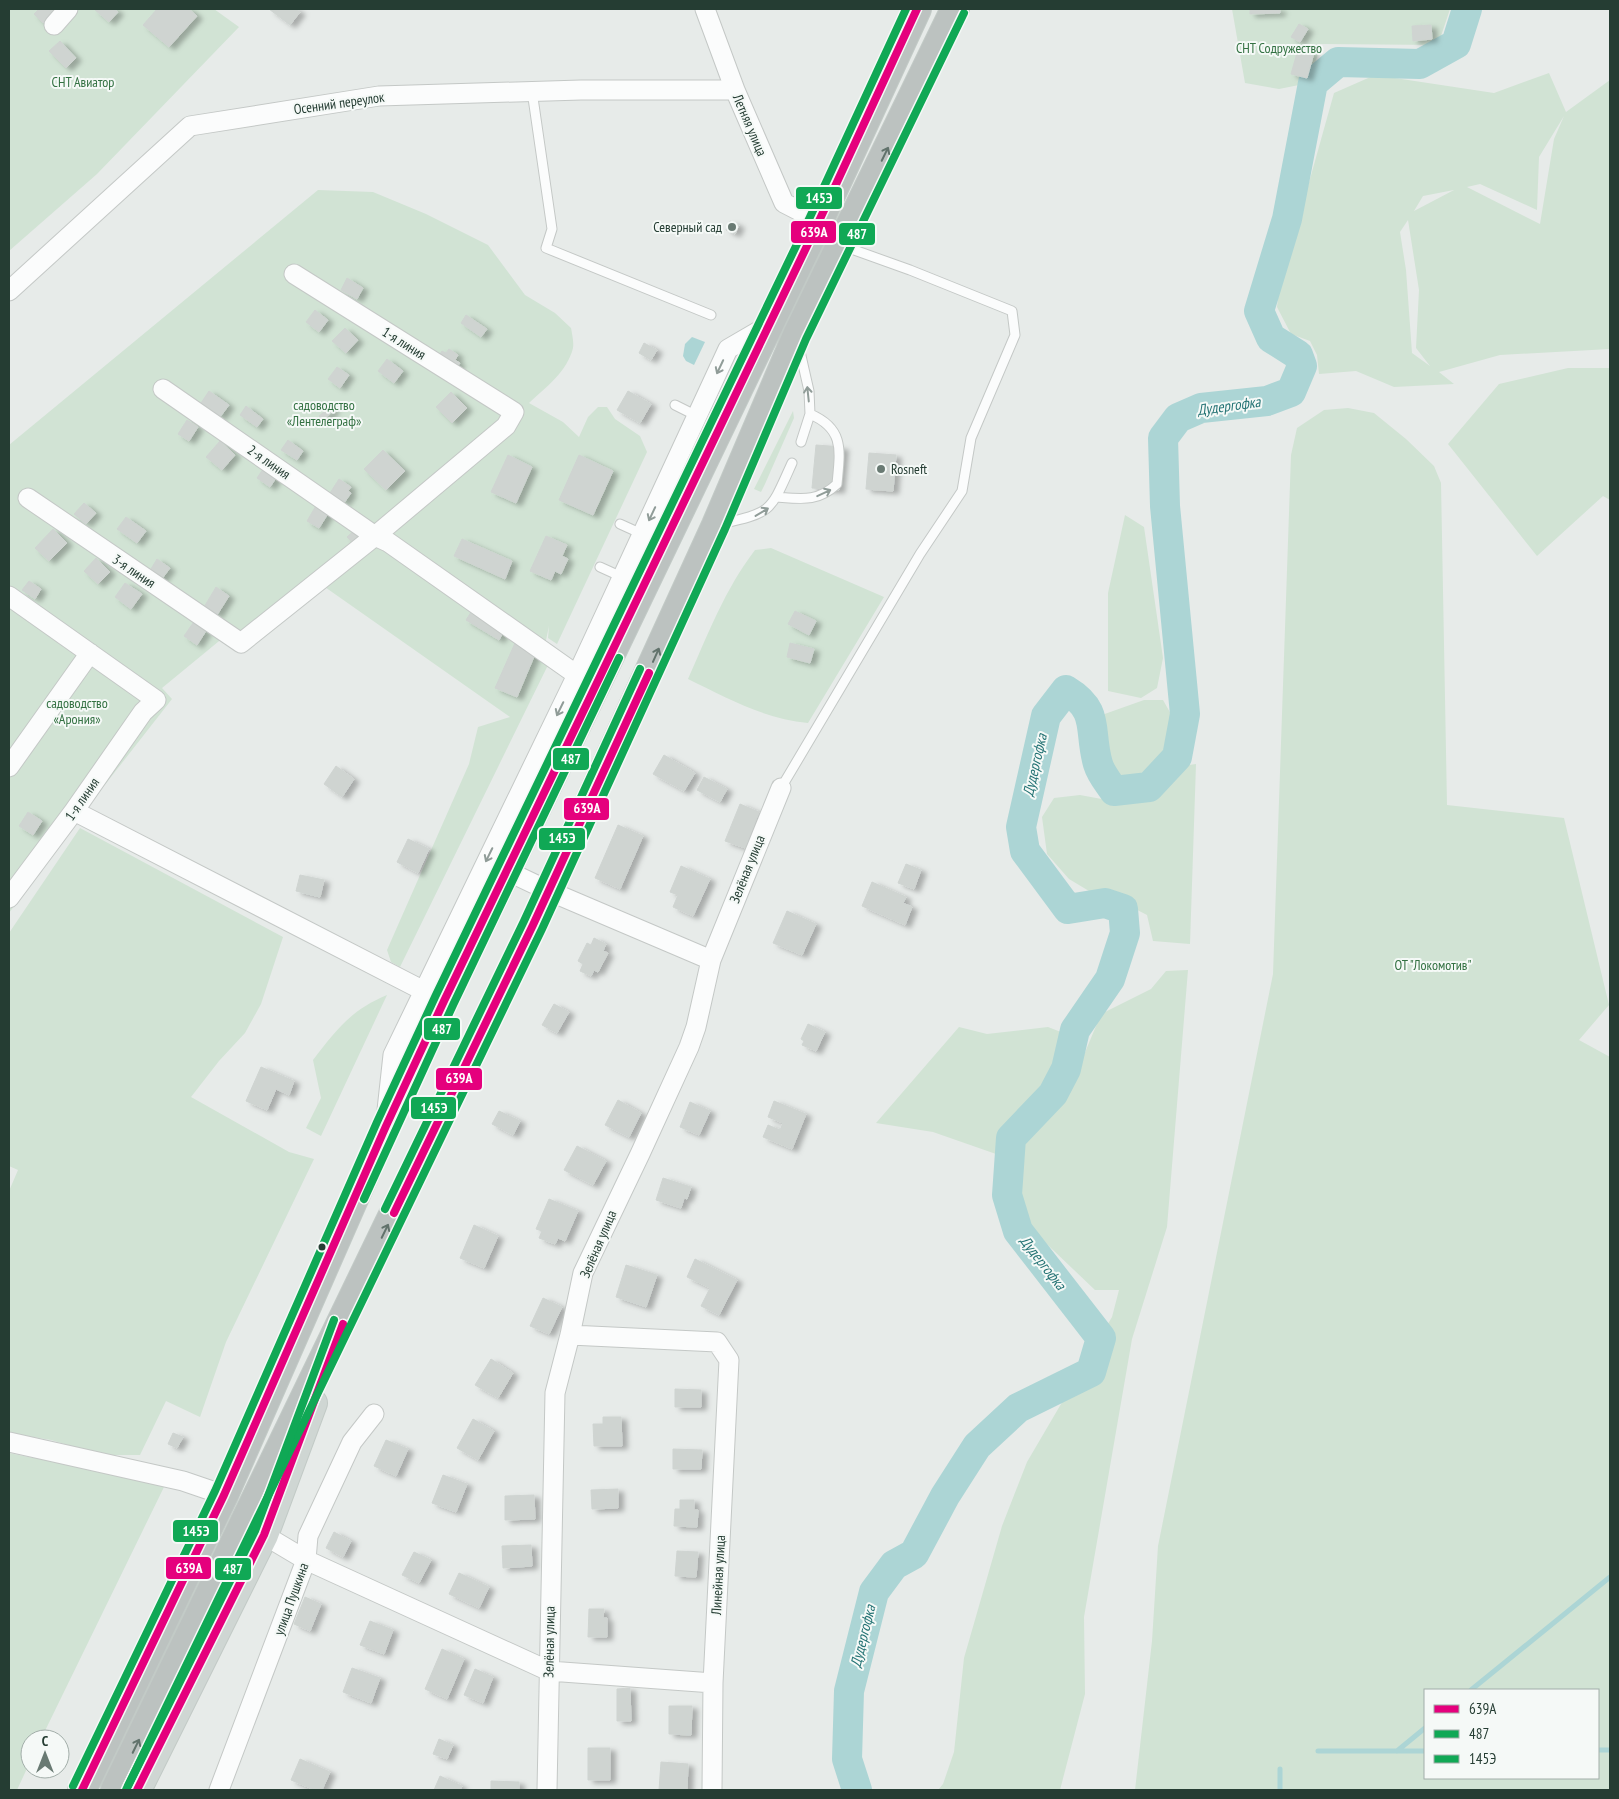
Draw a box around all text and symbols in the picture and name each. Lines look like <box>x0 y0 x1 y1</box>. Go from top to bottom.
park label: СНТ Содружество <box>1236 39 1322 57</box>
park label: СНТ Авиатор <box>52 73 114 91</box>
street label: Осенний переулок <box>293 88 386 118</box>
street label: Летняя улица <box>728 90 771 159</box>
one-way arrow <box>881 147 890 162</box>
line badge: 145Э <box>795 186 843 210</box>
text: 145Э <box>806 189 833 207</box>
place label: Северный сад <box>653 218 722 236</box>
line badge: 639А <box>790 220 837 244</box>
marker: Северный сад <box>726 221 738 233</box>
line badge: 487 <box>838 222 876 246</box>
text: 639А <box>800 223 829 241</box>
text: 487 <box>847 225 867 243</box>
street label: 1-я линия <box>379 323 429 363</box>
one-way arrow <box>715 359 725 374</box>
one-way arrow <box>803 387 813 403</box>
water label: Дудергофка <box>1195 392 1263 419</box>
park label: садоводство «Лентелеграф» <box>287 396 361 430</box>
street label: 2-я линия <box>244 441 294 483</box>
place label: Rosneft <box>891 460 927 478</box>
marker: Rosneft <box>875 463 887 475</box>
one-way arrow <box>816 487 831 497</box>
one-way arrow <box>646 506 656 521</box>
one-way arrow <box>755 506 769 517</box>
street label: 3-я линия <box>109 550 159 592</box>
one-way arrow <box>652 648 662 663</box>
park label: садоводство «Арония» <box>46 694 108 728</box>
one-way arrow <box>555 701 564 716</box>
water label: Дудергофка <box>1018 731 1051 799</box>
line badge: 487 <box>552 747 590 771</box>
text: 487 <box>561 750 581 768</box>
street label: 1-я линия <box>61 774 103 824</box>
line badge: 639А <box>563 797 610 821</box>
text: 639А <box>573 799 602 817</box>
line badge: 145Э <box>538 827 586 851</box>
text: 145Э <box>549 829 576 847</box>
street label: Зелёная улица <box>725 832 769 906</box>
one-way arrow <box>484 847 493 862</box>
park label: ОТ "Локомотив" <box>1395 956 1471 974</box>
line badge: 487 <box>423 1017 461 1041</box>
text: 487 <box>432 1020 452 1038</box>
line badge: 639А <box>435 1067 483 1091</box>
text: 639А <box>445 1069 474 1087</box>
line badge: 145Э <box>410 1096 457 1120</box>
text: 145Э <box>421 1099 448 1117</box>
street label: Зелёная улица <box>576 1207 620 1281</box>
one-way arrow <box>381 1224 390 1239</box>
water label: Дудергофка <box>1016 1231 1071 1294</box>
unlabelled marker <box>317 1242 327 1252</box>
line badge: 145Э <box>172 1519 219 1543</box>
text: 145Э <box>183 1522 210 1540</box>
street label: Линейная улица <box>707 1535 729 1616</box>
line badge: 639А <box>165 1556 212 1580</box>
line badge: 487 <box>214 1557 252 1581</box>
text: 639А <box>175 1559 204 1577</box>
text: 487 <box>223 1560 243 1578</box>
street label: улица Пушкина <box>270 1560 312 1638</box>
water label: Дудергофка <box>845 1602 880 1670</box>
street label: Зелёная улица <box>539 1606 559 1678</box>
legend <box>1424 1689 1599 1779</box>
text: 639А <box>1469 1699 1497 1718</box>
text: 487 <box>1469 1724 1489 1743</box>
north arrow <box>20 1729 70 1779</box>
text: С <box>42 1732 49 1750</box>
one-way arrow <box>131 1739 141 1754</box>
text: 145Э <box>1469 1749 1496 1768</box>

